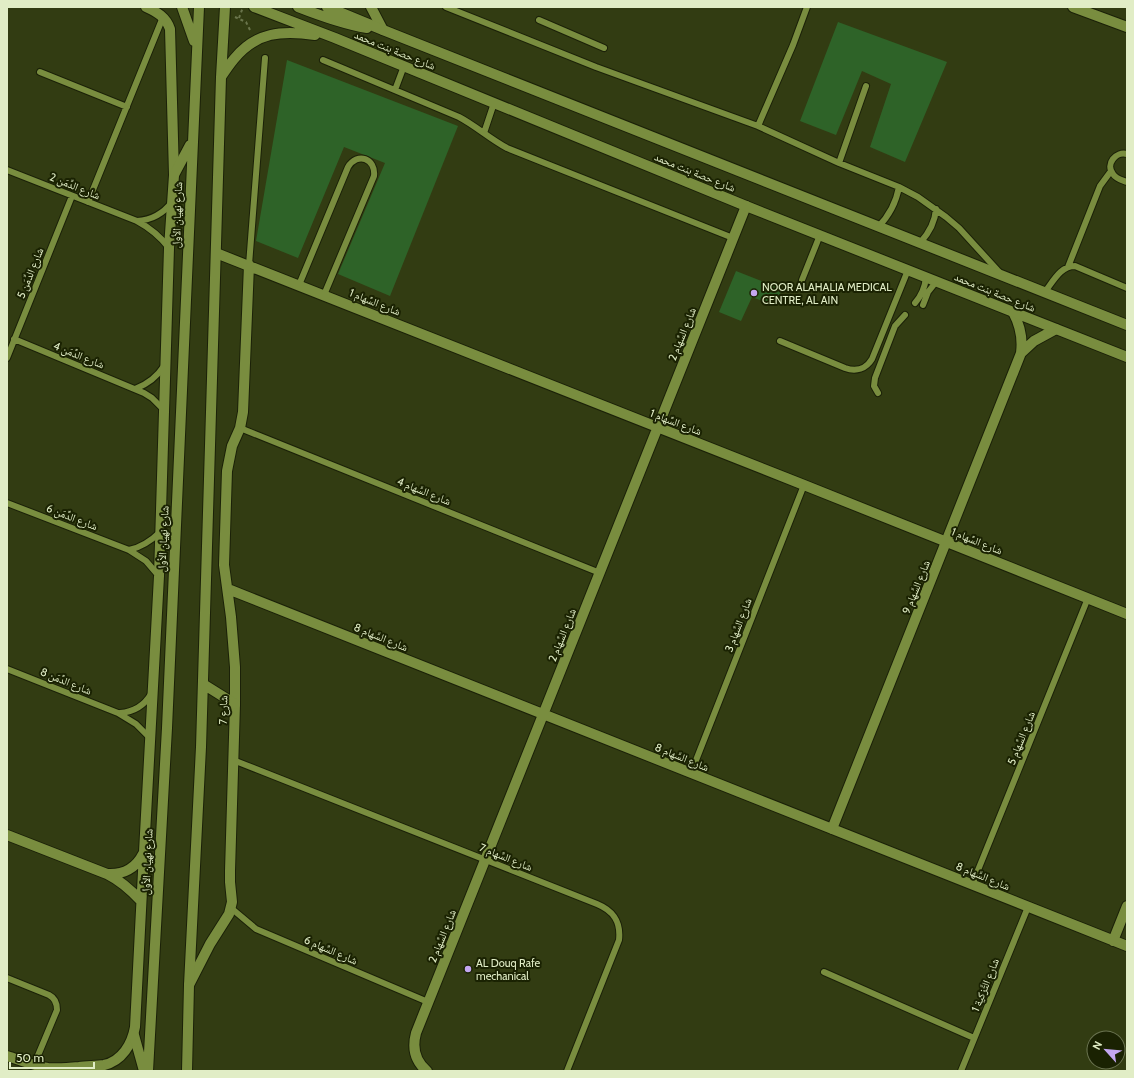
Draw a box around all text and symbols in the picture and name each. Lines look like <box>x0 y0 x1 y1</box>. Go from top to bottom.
street label: شارع حصة بنت محمد <box>352 27 438 73</box>
street label: شارع حصة بنت محمد <box>652 149 738 195</box>
street label: شارع الدِّمَن 2 <box>48 170 102 202</box>
street label: شارع نهيان الأول <box>169 182 185 248</box>
street label: شارع الدِّمَن 5 <box>14 246 46 300</box>
street label: شارع حصة بنت محمد <box>952 269 1038 315</box>
place label: NOOR ALAHALIA MEDICAL CENTRE, AL AIN <box>762 280 892 307</box>
street label: شارع السِّهام 1 <box>347 285 403 319</box>
marker: NOOR ALAHALIA MEDICAL CENTRE, AL AIN <box>749 288 759 298</box>
street label: شارع السِّهام 2 <box>665 305 699 363</box>
street label: شارع الدِّمَن 4 <box>51 338 107 372</box>
street label: شارع السِّهام 1 <box>648 406 704 438</box>
street label: شارع السِّهام 4 <box>395 474 453 508</box>
street label: شارع الدِّمَن 6 <box>44 501 100 533</box>
street label: شارع نهيان الأول <box>154 506 172 572</box>
street label: شارع السِّهام 1 <box>949 524 1005 558</box>
street label: شارع السِّهام 9 <box>899 558 933 616</box>
street label: شارع السِّهام 3 <box>721 596 755 654</box>
street label: شارع السِّهام 2 <box>545 606 579 664</box>
street label: شارع السِّهام 8 <box>352 620 410 654</box>
street label: شارع الدِّمَن 8 <box>38 664 94 698</box>
street label: شارع 7 <box>216 695 230 725</box>
street label: شارع السِّهام 5 <box>1004 709 1038 767</box>
street label: شارع السِّهام 8 <box>653 740 711 774</box>
street label: شارع نهيان الأول <box>138 829 156 895</box>
street label: شارع السِّهام 7 <box>477 840 535 874</box>
street label: شارع السِّهام 8 <box>954 859 1012 893</box>
street label: شارع السِّهام 2 <box>425 907 459 965</box>
street label: شارع السِّهام 6 <box>302 932 360 968</box>
place label: AL Douq Rafe mechanical <box>476 956 540 983</box>
street label: شارع التَّزكية 1 <box>968 956 1002 1014</box>
marker: AL Douq Rafe mechanical <box>463 964 473 974</box>
north arrow <box>1086 1030 1126 1070</box>
text: N <box>1089 1039 1105 1052</box>
scale bar <box>10 1044 94 1070</box>
text: 50 m <box>16 1050 44 1065</box>

